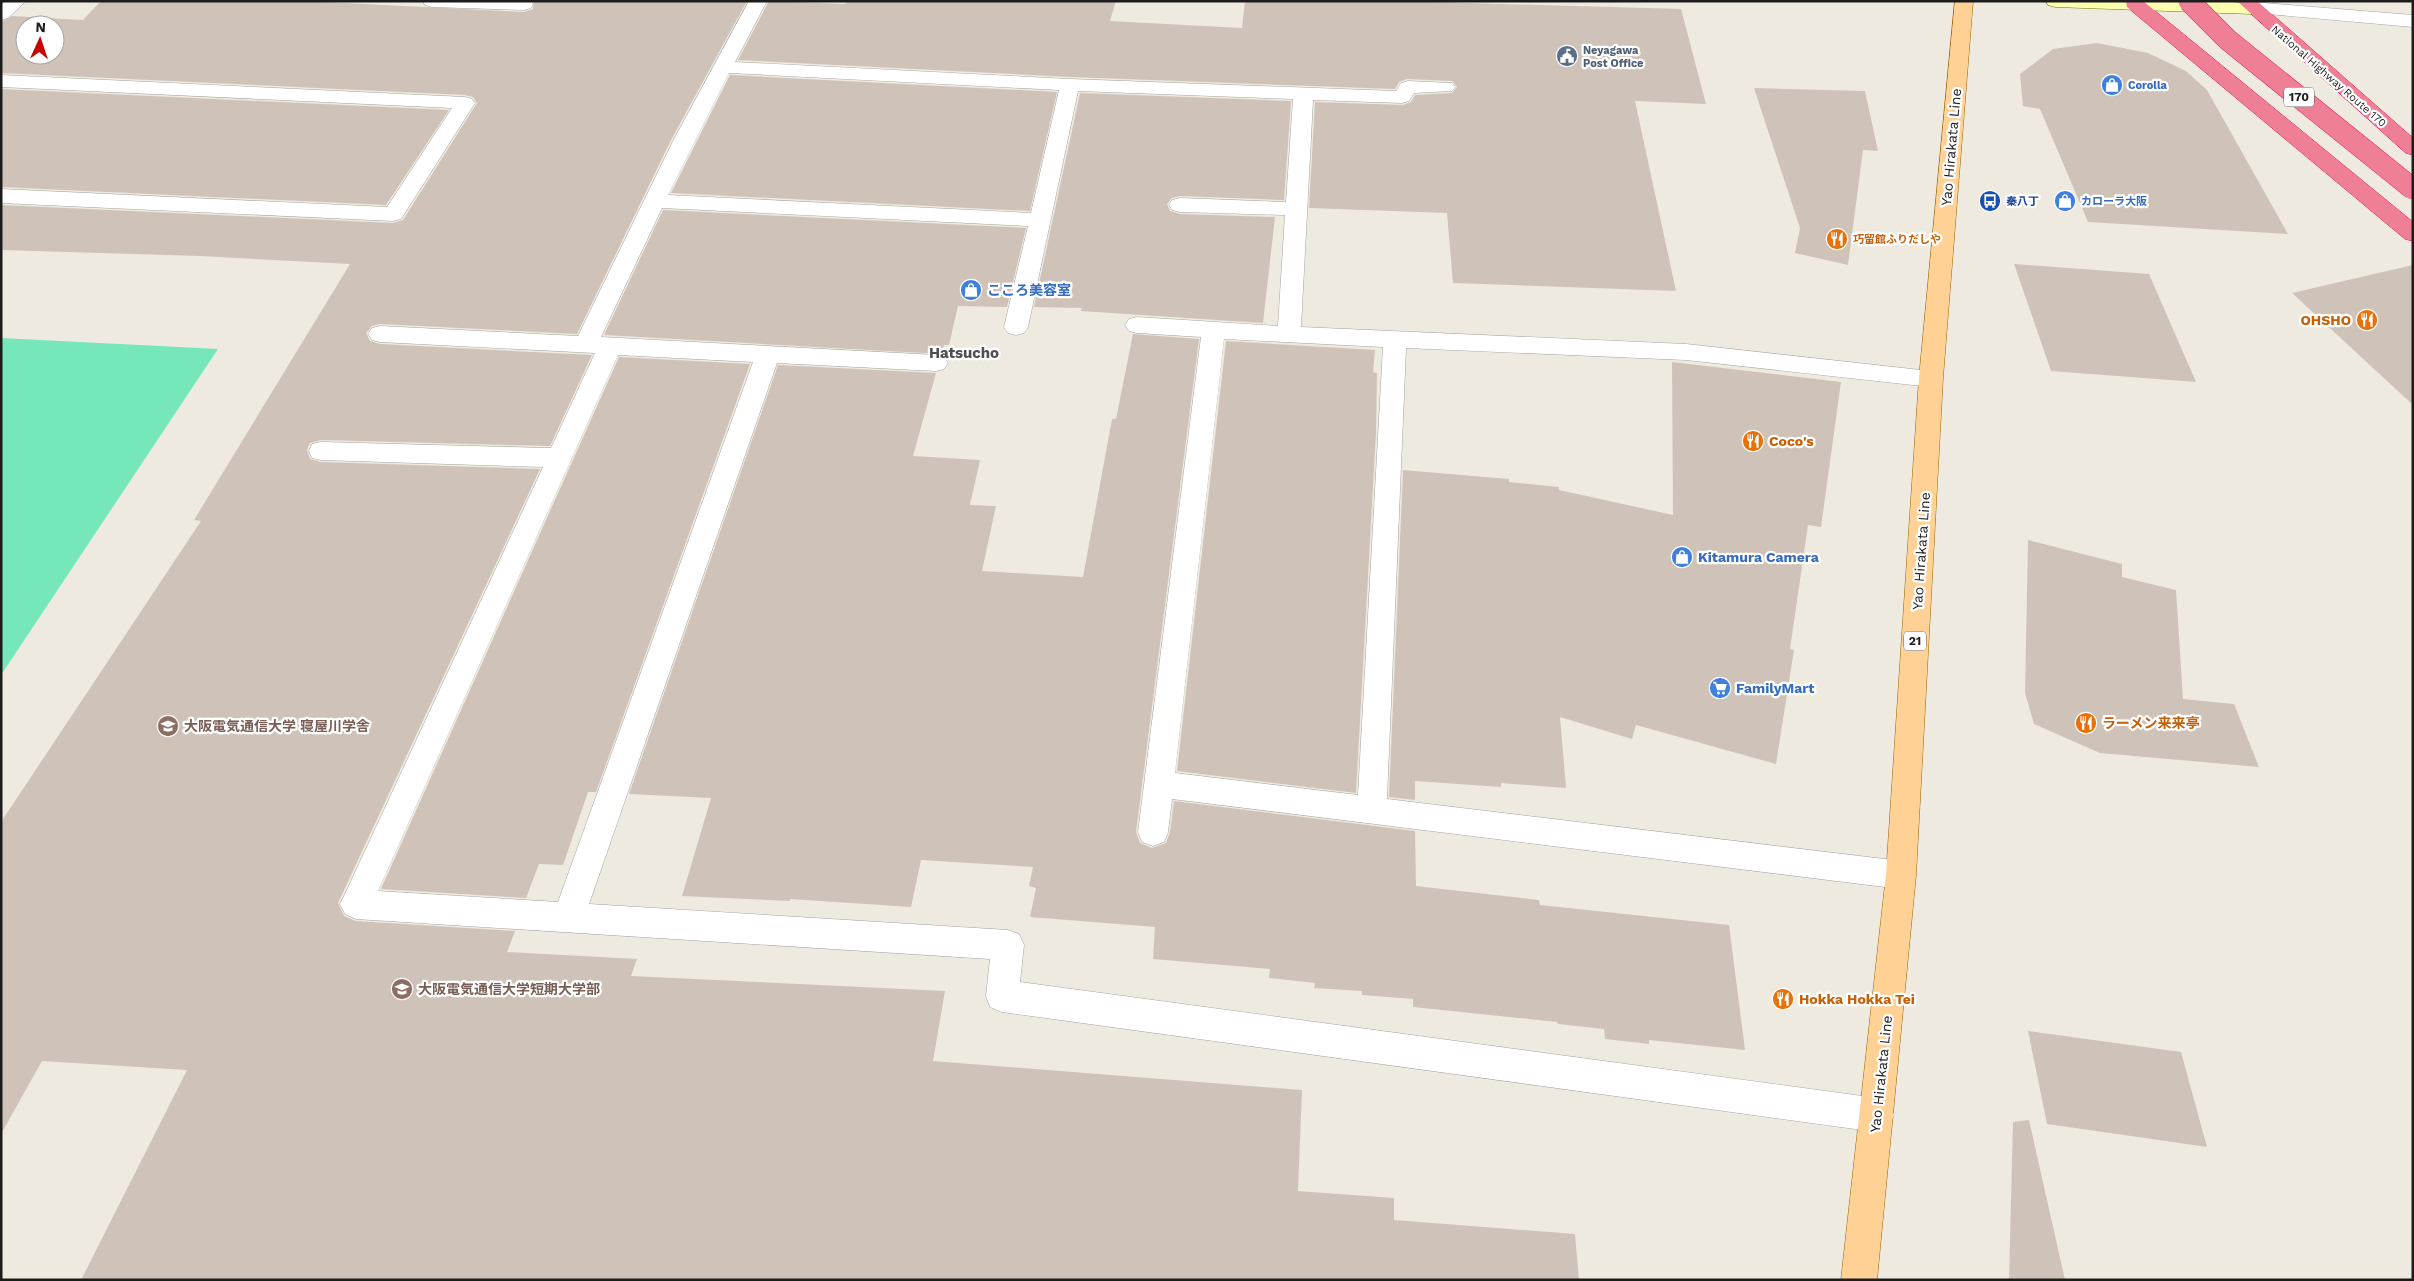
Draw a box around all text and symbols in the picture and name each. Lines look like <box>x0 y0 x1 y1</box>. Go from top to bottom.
north arrow <box>15 15 65 65</box>
text: N <box>35 19 46 35</box>
street label: National Highway Route 170 <box>2269 22 2389 130</box>
public building icon: Neyagawa Post Office <box>1555 44 1579 68</box>
place label: Neyagawa Post Office <box>1583 44 1643 70</box>
shop icon: Corolla <box>2100 73 2124 97</box>
place label: Corolla <box>2128 79 2168 92</box>
street label: Yao Hirakata Line <box>1938 88 1964 206</box>
road number: 170 <box>2284 88 2314 106</box>
bus stop icon: 秦八丁 <box>1978 189 2002 213</box>
shop icon: カローラ大阪 <box>2053 189 2077 213</box>
place label: 秦八丁 <box>2006 195 2039 208</box>
place label: カローラ大阪 <box>2081 195 2147 208</box>
restaurant icon: 巧留館ふりだしや <box>1825 227 1849 251</box>
place label: 巧留館ふりだしや <box>1853 233 1941 246</box>
shop icon: こころ美容室 <box>959 278 983 302</box>
place label: こころ美容室 <box>987 282 1071 298</box>
restaurant icon: OHSHO <box>2355 308 2379 332</box>
place label: OHSHO <box>2301 312 2351 328</box>
district label: Hatsucho <box>929 344 999 362</box>
restaurant icon: Coco's <box>1741 429 1765 453</box>
place label: Coco's <box>1769 433 1814 449</box>
street label: Yao Hirakata Line <box>1909 492 1933 610</box>
shop icon: Kitamura Camera <box>1670 545 1694 569</box>
place label: Kitamura Camera <box>1698 549 1820 565</box>
road number: 21 <box>1904 631 1926 650</box>
supermarket icon: FamilyMart <box>1708 676 1732 700</box>
place label: FamilyMart <box>1736 680 1814 696</box>
restaurant icon: ラーメン来来亭 <box>2074 711 2098 735</box>
school or university icon: 大阪電気通信大学 寝屋川学舎 <box>156 714 180 738</box>
place label: ラーメン来来亭 <box>2102 715 2199 731</box>
place label: 大阪電気通信大学 寝屋川学舎 <box>184 718 370 734</box>
school or university icon: 大阪電気通信大学短期大学部 <box>390 977 414 1001</box>
place label: 大阪電気通信大学短期大学部 <box>418 981 600 997</box>
restaurant icon: Hokka Hokka Tei <box>1771 987 1795 1011</box>
place label: Hokka Hokka Tei <box>1799 991 1915 1007</box>
street label: Yao Hirakata Line <box>1867 1015 1895 1133</box>

